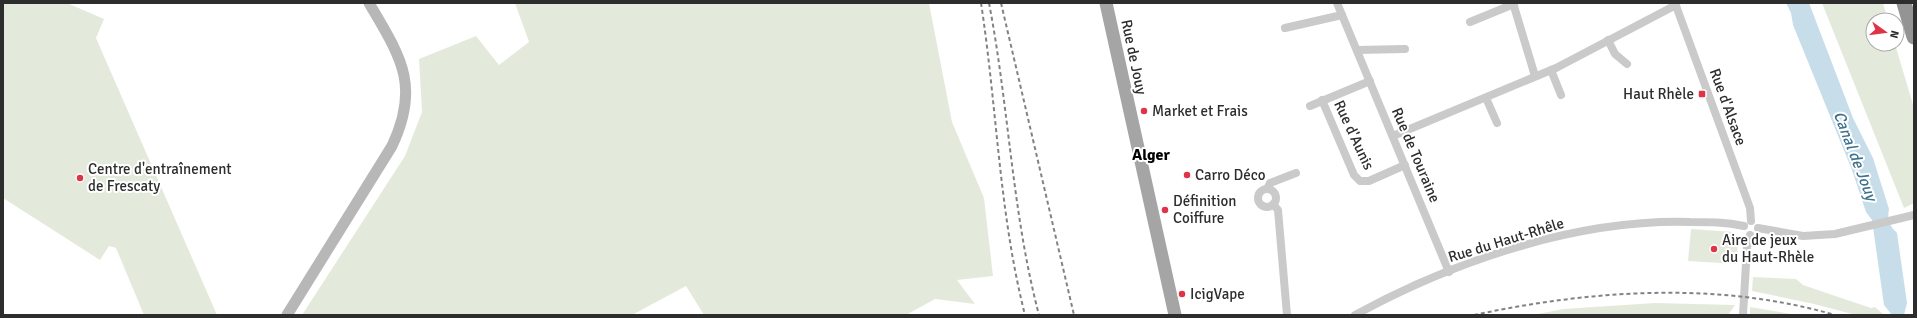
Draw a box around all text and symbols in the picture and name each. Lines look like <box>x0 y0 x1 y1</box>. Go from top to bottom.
north arrow <box>1865 12 1905 52</box>
street label: Rue de Jouy <box>1117 18 1151 96</box>
text: N <box>1887 29 1901 40</box>
street label: Rue d'Alsace <box>1706 66 1750 148</box>
place label: Haut Rhèle <box>1623 85 1694 103</box>
marker: Haut Rhèle <box>1697 89 1707 99</box>
street label: Rue d'Aunis <box>1330 97 1378 173</box>
place label: Market et Frais <box>1152 102 1248 120</box>
street label: Rue de Touraine <box>1388 105 1444 205</box>
marker: Market et Frais <box>1139 106 1149 116</box>
water label: Canal de Jouy <box>1829 108 1882 206</box>
district label: Alger <box>1132 145 1171 165</box>
place label: Centre d'entraînement de Frescaty <box>88 160 232 195</box>
place label: Carro Déco <box>1195 166 1266 184</box>
marker: Carro Déco <box>1182 170 1192 180</box>
marker: Centre d'entraînement de Frescaty <box>75 173 85 183</box>
place label: Définition Coiffure <box>1173 192 1237 227</box>
marker: Définition Coiffure <box>1160 205 1170 215</box>
street label: Rue du Haut-Rhêle <box>1446 214 1566 266</box>
place label: Aire de jeux du Haut-Rhèle <box>1722 231 1814 266</box>
marker: Aire de jeux du Haut-Rhèle <box>1709 244 1719 254</box>
place label: IcigVape <box>1190 285 1245 303</box>
marker: IcigVape <box>1177 289 1187 299</box>

